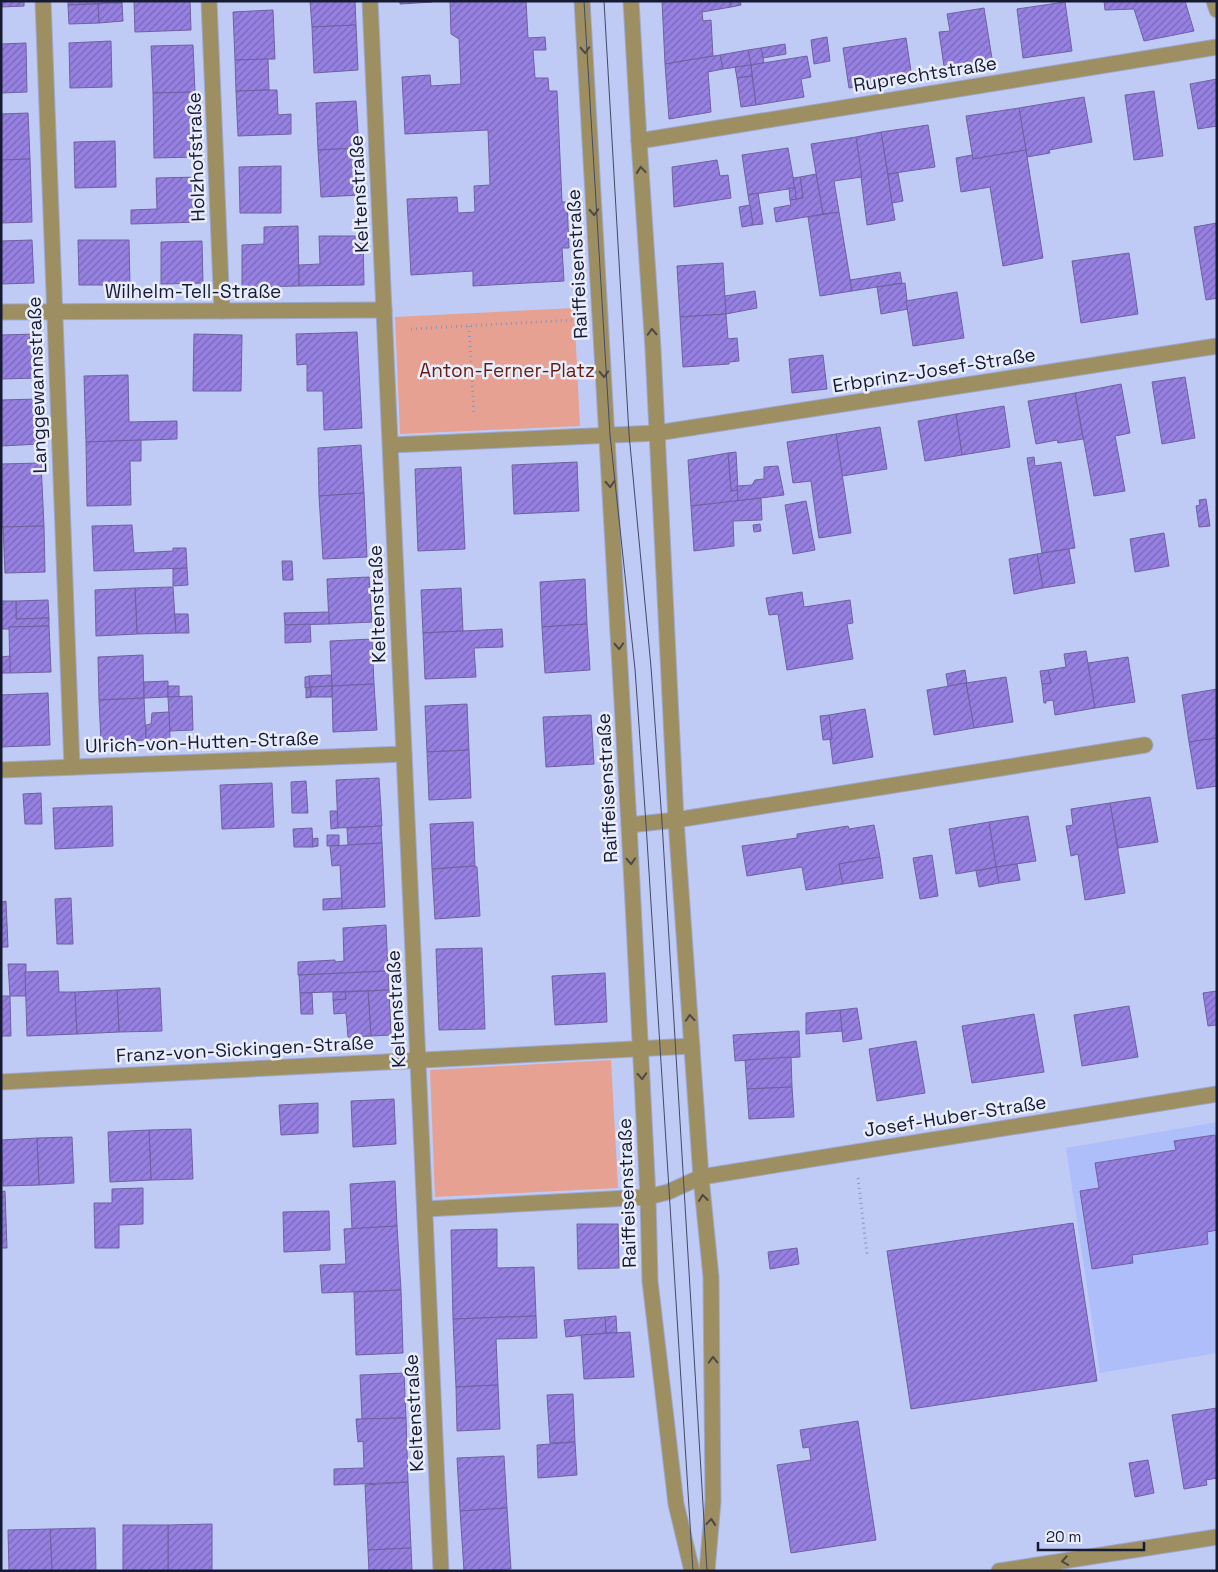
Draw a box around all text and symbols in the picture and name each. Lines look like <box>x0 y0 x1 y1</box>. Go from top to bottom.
one-way arrow <box>580 46 591 54</box>
street label: Ruprechtstraße <box>851 50 999 98</box>
street label: Holzhofstraße <box>181 92 211 222</box>
street label: Keltenstraße <box>343 134 375 254</box>
one-way arrow <box>636 166 647 174</box>
street label: Raiffeisenstraße <box>561 188 593 340</box>
one-way arrow <box>589 208 600 216</box>
street label: Wilhelm-Tell-Straße <box>105 279 281 304</box>
street label: Langgewannstraße <box>21 296 53 474</box>
one-way arrow <box>647 328 658 336</box>
street label: Erbprinz-Josef-Straße <box>831 342 1037 398</box>
park label: Anton-Ferner-Platz <box>419 358 595 383</box>
one-way arrow <box>598 371 609 379</box>
one-way arrow <box>605 480 616 488</box>
street label: Keltenstraße <box>362 545 392 663</box>
one-way arrow <box>614 643 625 651</box>
street label: Raiffeisenstraße <box>591 712 623 864</box>
street label: Ulrich-von-Hutten-Straße <box>85 725 319 759</box>
one-way arrow <box>626 858 636 865</box>
street label: Keltenstraße <box>380 949 412 1069</box>
one-way arrow <box>684 1014 695 1022</box>
street label: Franz-von-Sickingen-Straße <box>115 1030 375 1068</box>
one-way arrow <box>637 1072 648 1080</box>
street label: Josef-Huber-Straße <box>862 1089 1048 1143</box>
street label: Raiffeisenstraße <box>612 1118 642 1268</box>
one-way arrow <box>698 1193 709 1201</box>
street label: Keltenstraße <box>398 1353 430 1473</box>
one-way arrow <box>707 1356 718 1364</box>
one-way arrow <box>705 1518 716 1526</box>
scale bar <box>1038 1520 1144 1552</box>
text: 20 m <box>1046 1527 1081 1546</box>
one-way arrow <box>1060 1555 1069 1565</box>

